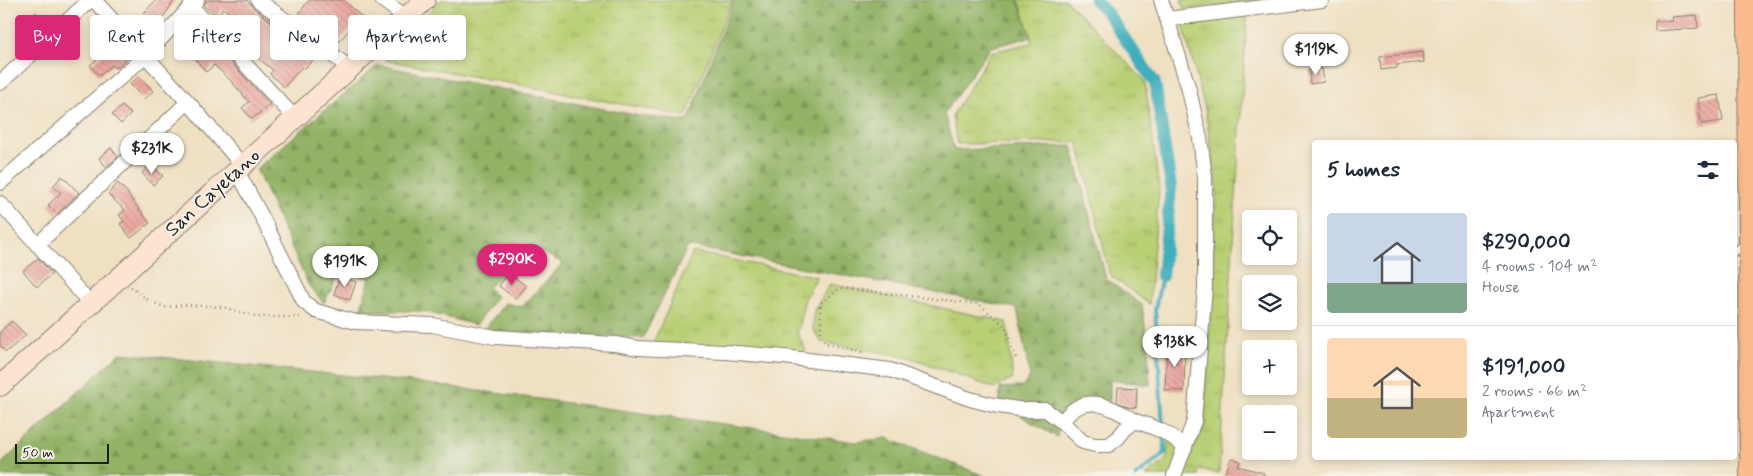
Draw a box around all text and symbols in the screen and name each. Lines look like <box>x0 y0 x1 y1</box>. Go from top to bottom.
chip: Buy <box>15 15 80 60</box>
chip: Rent <box>90 15 164 60</box>
chip: Filters <box>174 15 260 60</box>
chip: New <box>270 15 338 60</box>
chip: Apartment <box>348 15 466 60</box>
pin: $119K <box>1281 34 1351 76</box>
text: $119K <box>1294 39 1338 60</box>
pin: $231K <box>117 132 187 175</box>
text: $231K <box>131 138 173 159</box>
street label: San Cayetano <box>159 143 267 243</box>
text: 5 homes <box>1327 156 1400 184</box>
icon: filters <box>1694 156 1722 184</box>
map controls <box>1242 210 1297 460</box>
button: locate <box>1242 210 1297 265</box>
text: $290,000 <box>1482 228 1571 256</box>
icon: home <box>1367 233 1427 293</box>
pin: $290K <box>477 244 547 286</box>
pin: $191K <box>310 246 380 288</box>
text: $290K <box>488 249 536 270</box>
text: $191K <box>323 251 367 272</box>
text: 4 rooms · 104 m² <box>1482 256 1597 277</box>
button: layers <box>1242 275 1297 330</box>
text: House <box>1482 277 1520 298</box>
pin: $138K <box>1140 326 1210 368</box>
text: $138K <box>1153 331 1197 352</box>
button: + <box>1242 340 1297 395</box>
text: $191,000 <box>1482 353 1565 381</box>
icon: home <box>1367 358 1427 418</box>
text: 2 rooms · 66 m² <box>1482 381 1587 402</box>
text: Apartment <box>1482 402 1555 423</box>
button: − <box>1242 405 1297 460</box>
scale bar <box>15 441 109 464</box>
text: 50 m <box>22 444 53 462</box>

